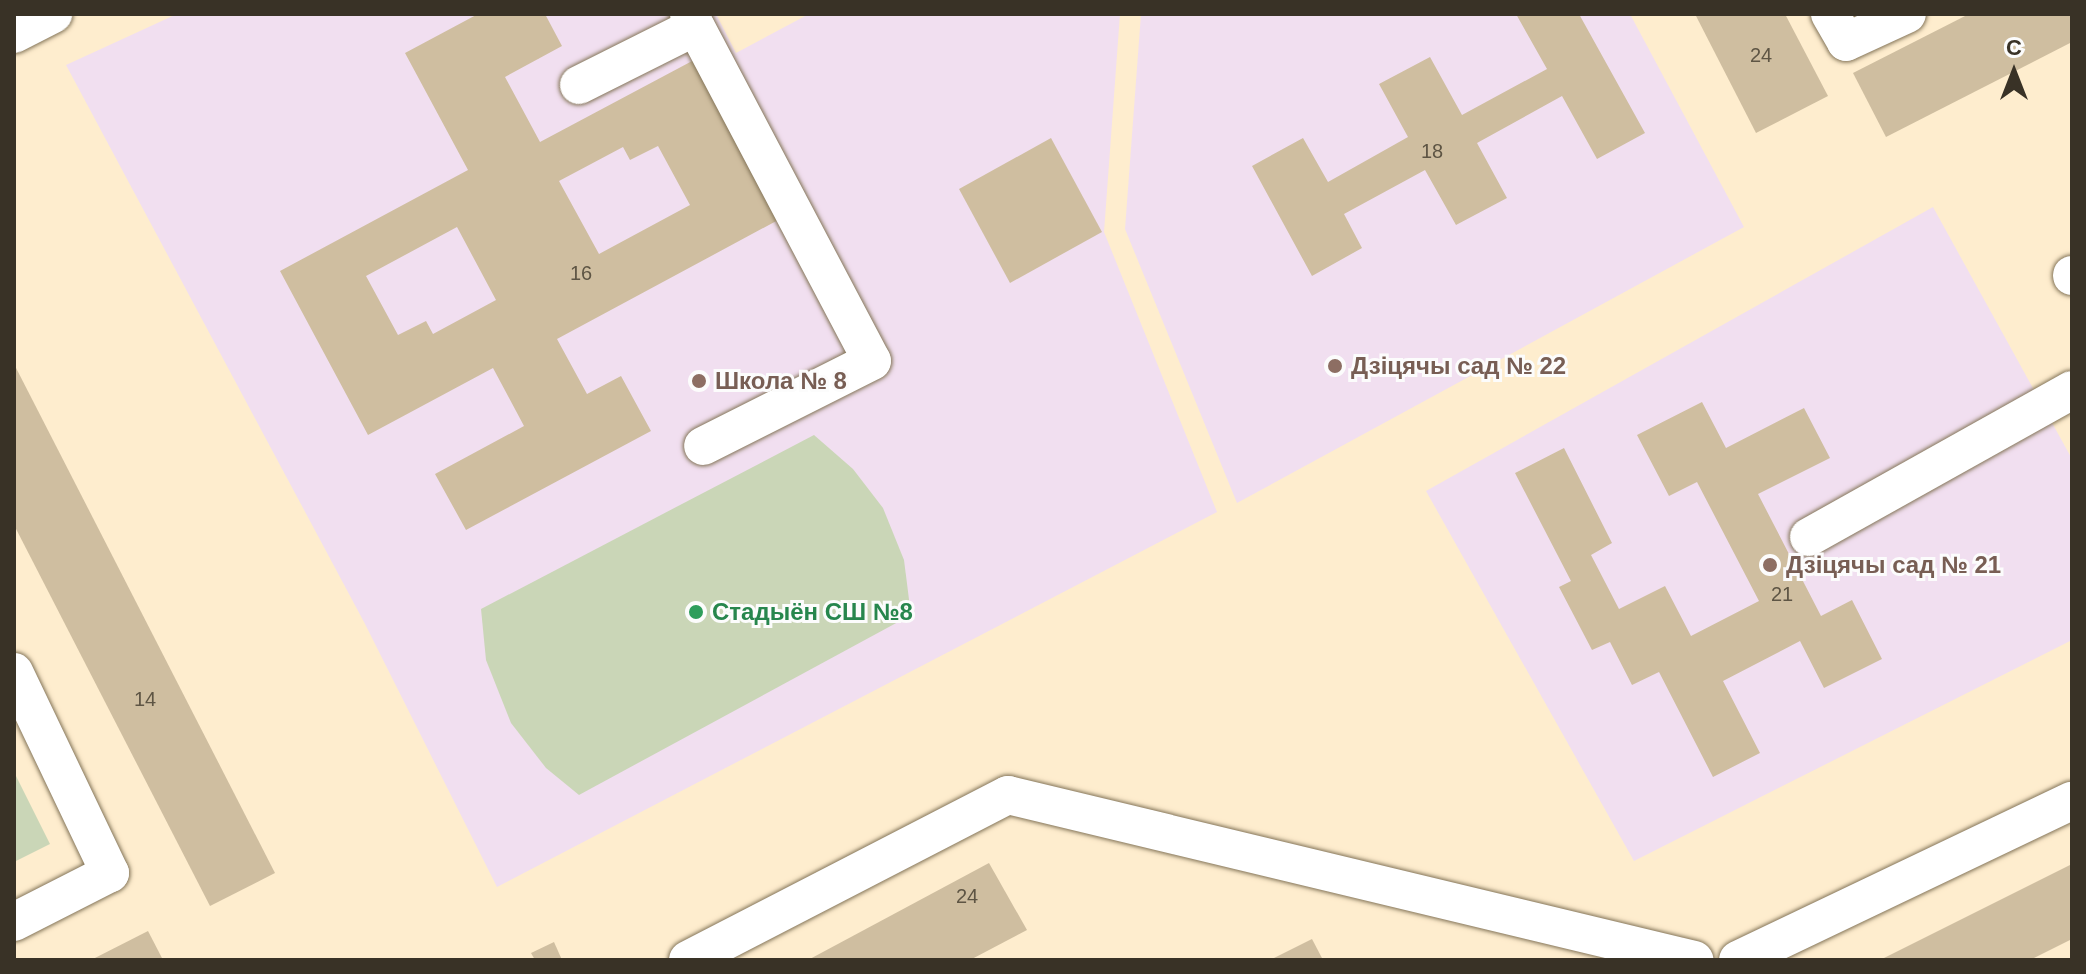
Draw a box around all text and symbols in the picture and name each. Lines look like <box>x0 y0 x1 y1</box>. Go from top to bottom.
north arrow <box>1974 32 2054 112</box>
text: С <box>2006 35 2022 60</box>
house number: 24 <box>1750 43 1772 67</box>
house number: 18 <box>1421 139 1443 163</box>
house number: 16 <box>570 261 592 285</box>
place label: Дзіцячы сад № 22 <box>1351 352 1566 380</box>
marker: Дзіцячы сад № 22 <box>1326 357 1344 375</box>
place label: Школа № 8 <box>715 367 847 395</box>
marker: Школа № 8 <box>690 372 708 390</box>
place label: Дзіцячы сад № 21 <box>1786 551 2001 579</box>
marker: Дзіцячы сад № 21 <box>1761 556 1779 574</box>
house number: 21 <box>1771 582 1793 606</box>
place label: Стадыён СШ №8 <box>712 598 913 626</box>
marker: Стадыён СШ №8 <box>687 603 705 621</box>
house number: 14 <box>134 687 156 711</box>
house number: 24 <box>956 884 978 908</box>

